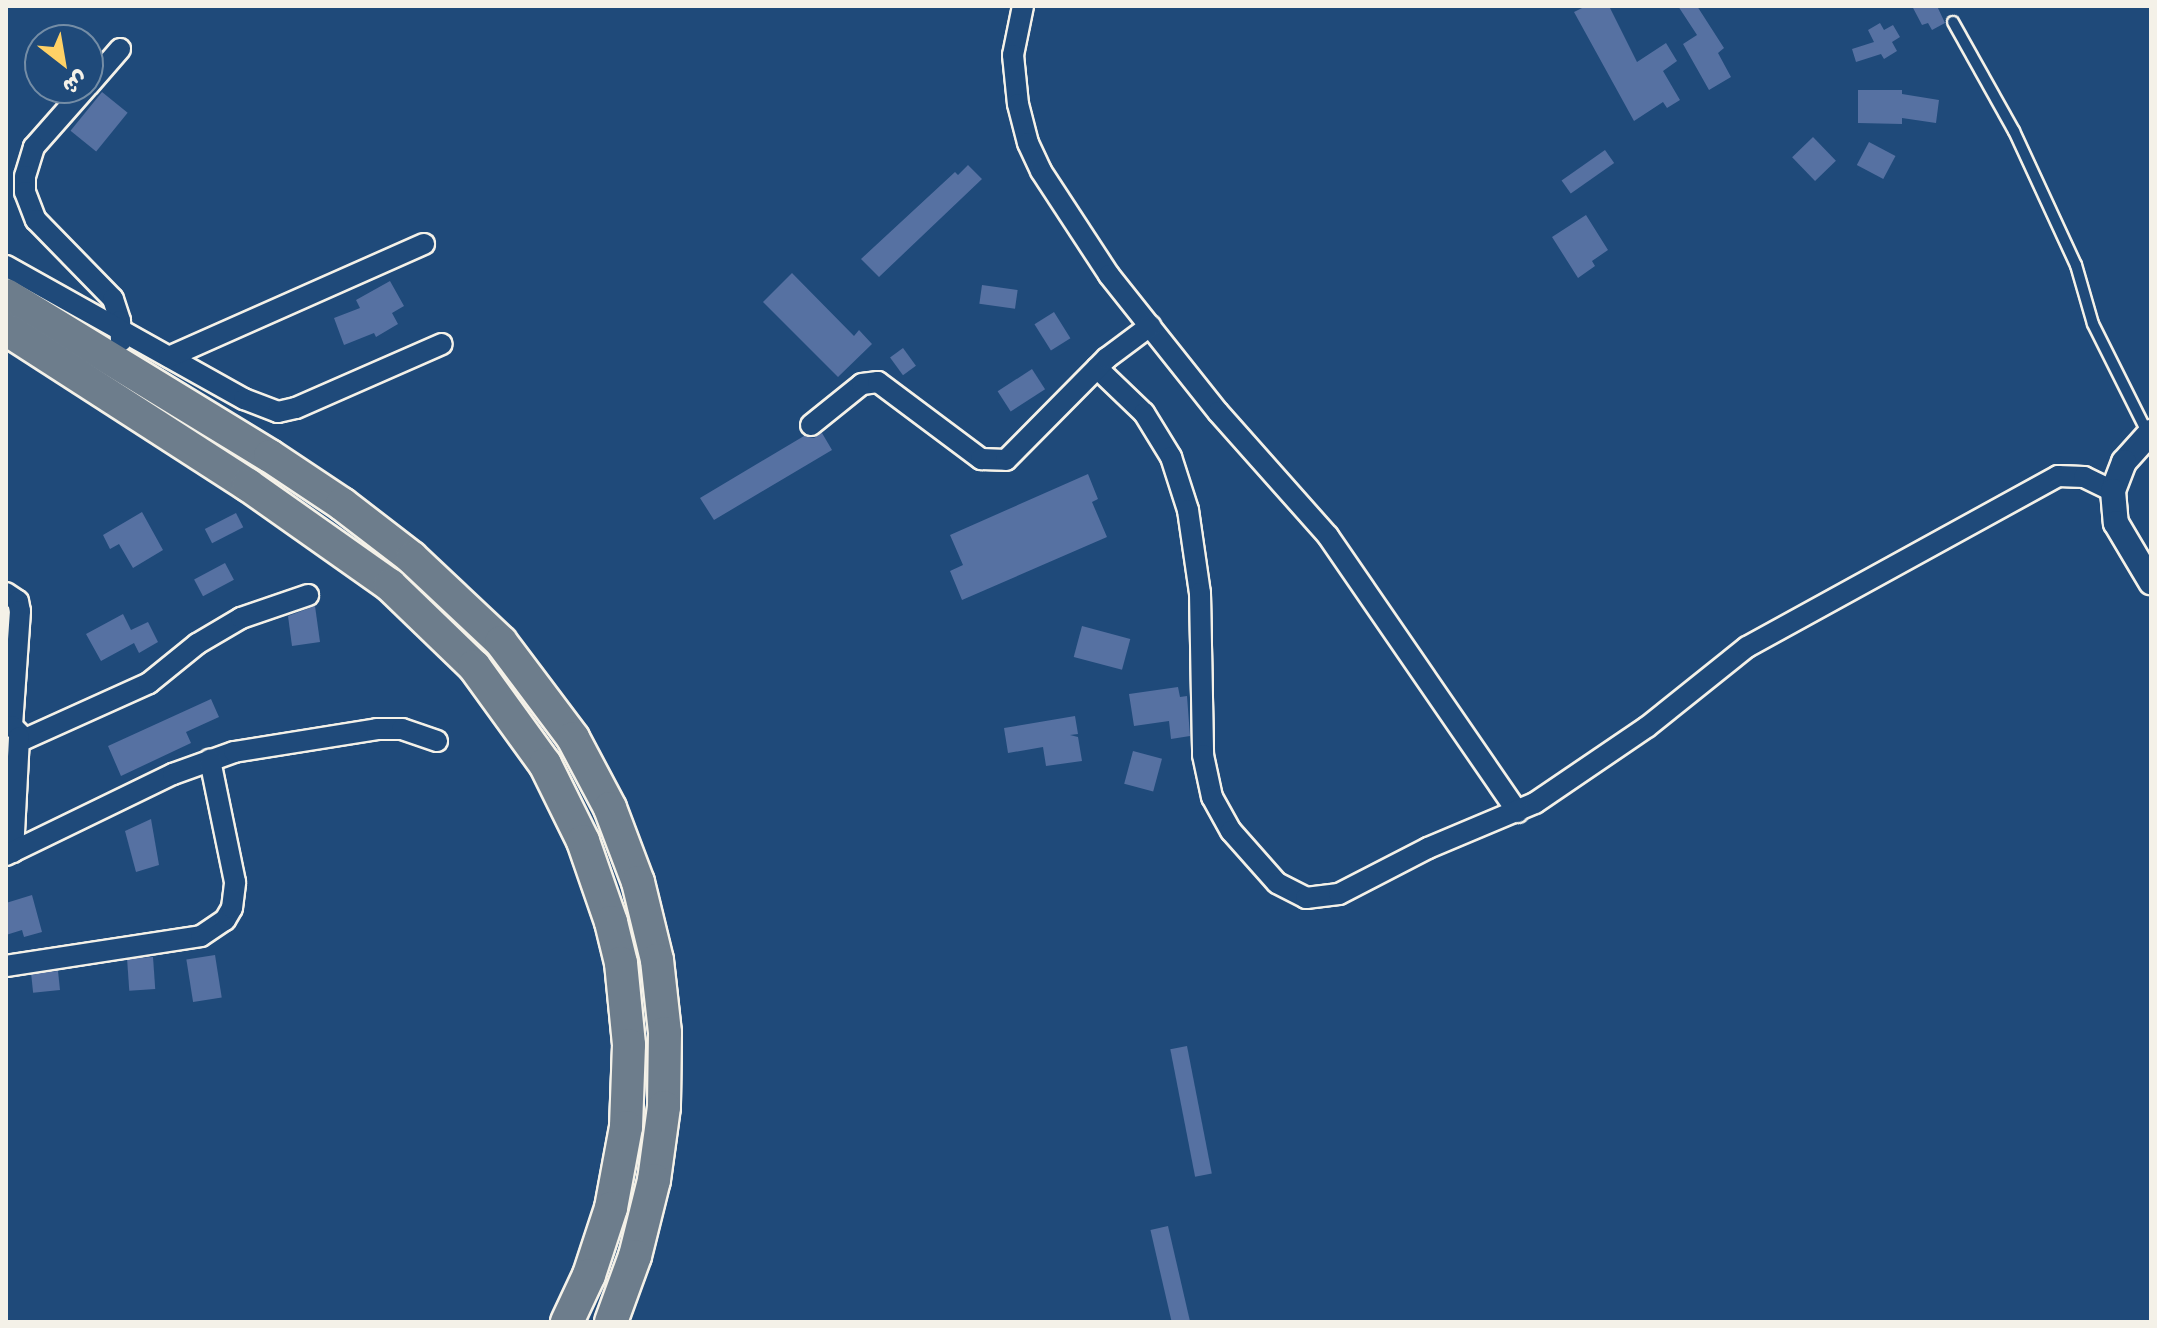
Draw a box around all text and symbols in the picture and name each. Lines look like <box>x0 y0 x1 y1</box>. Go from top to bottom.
north arrow <box>24 24 104 104</box>
text: ش <box>55 60 96 106</box>

